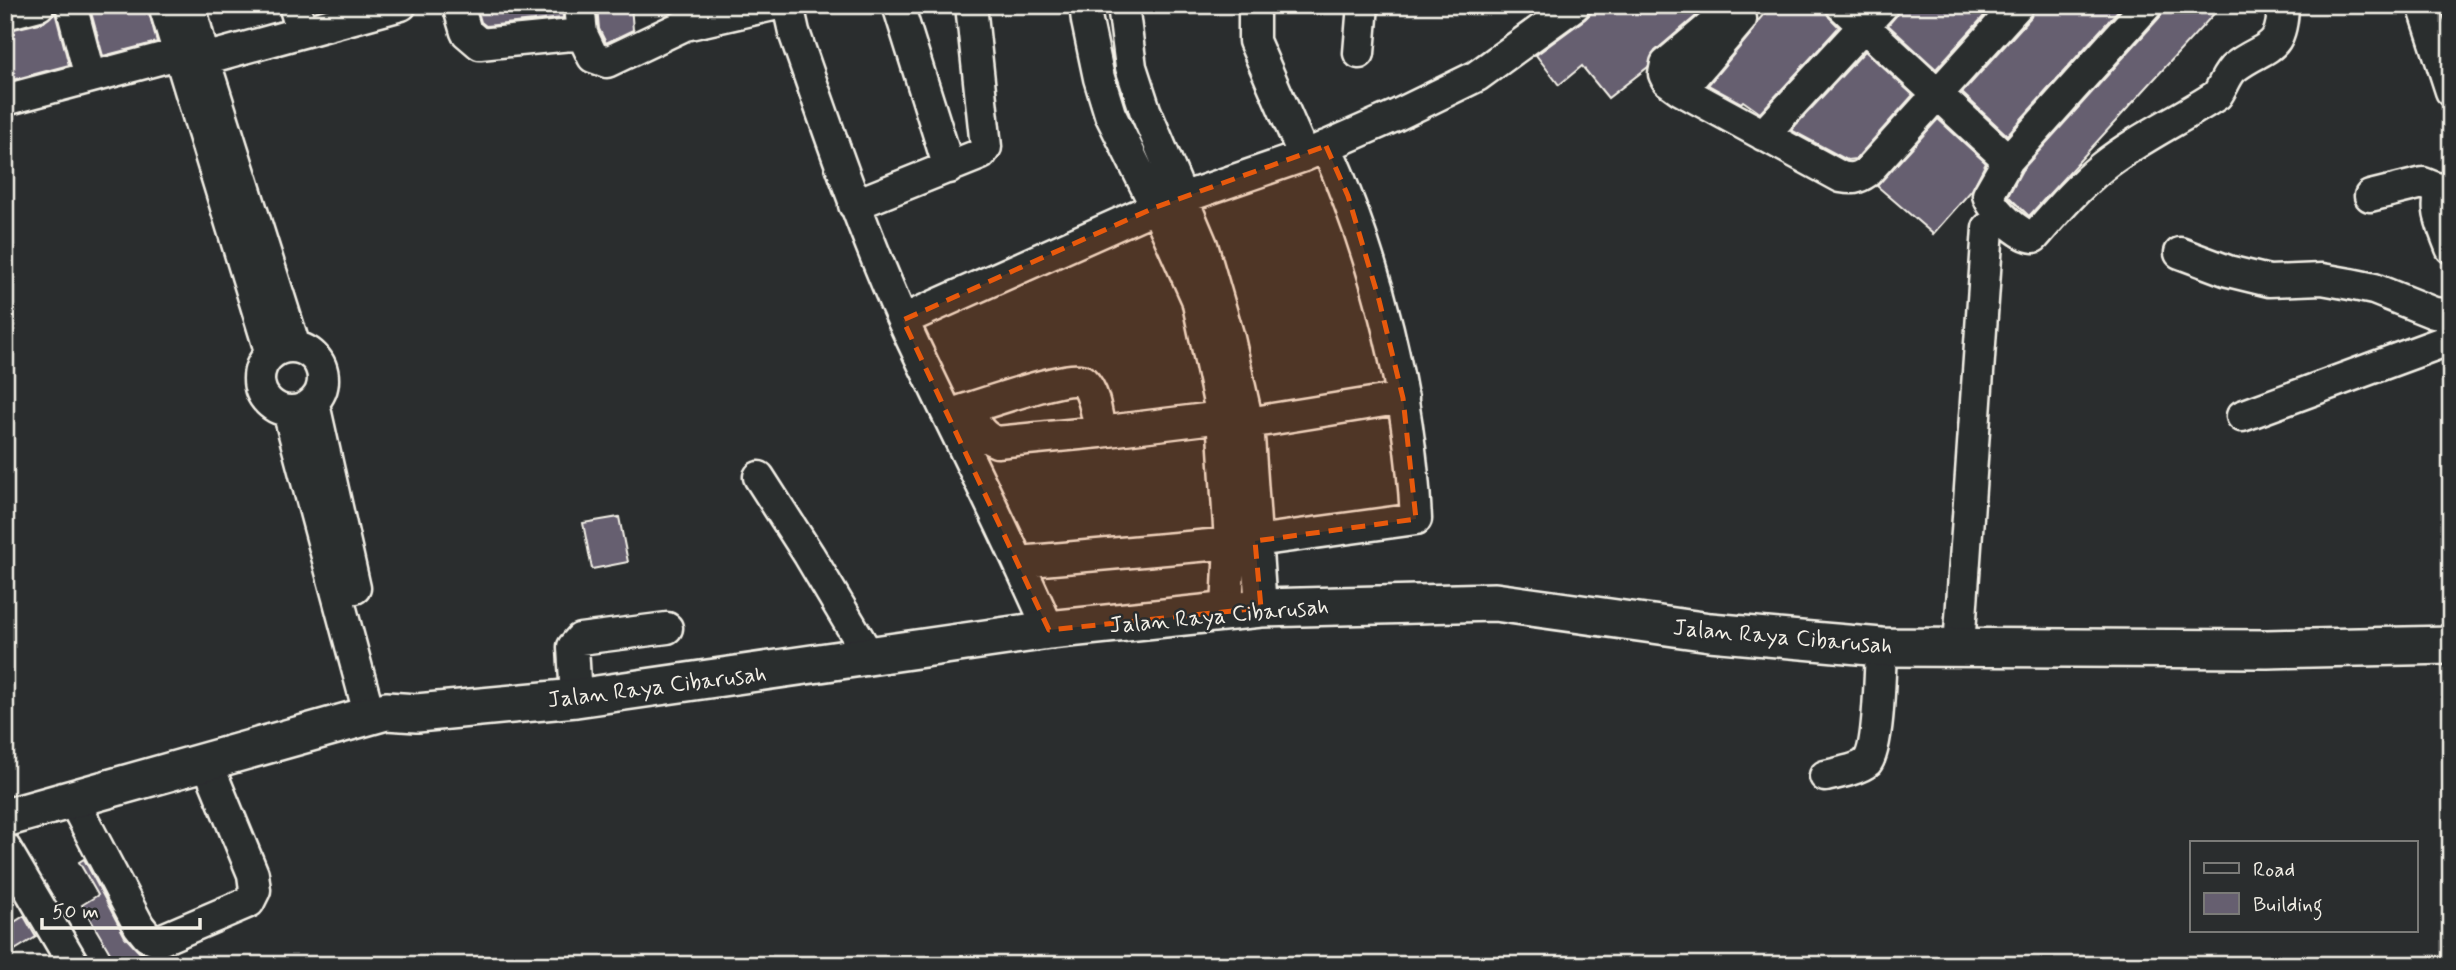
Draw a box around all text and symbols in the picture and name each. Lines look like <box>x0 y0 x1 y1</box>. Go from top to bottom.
street label: Jalan Raya Cibarusah <box>1108 592 1330 642</box>
street label: Jalan Raya Cibarusah <box>1672 613 1894 663</box>
street label: Jalan Raya Cibarusah <box>546 660 768 716</box>
legend <box>2190 841 2418 932</box>
text: Road <box>2253 856 2295 884</box>
scale bar <box>42 886 200 930</box>
text: Building <box>2253 891 2323 921</box>
text: 50 m <box>52 898 99 926</box>

